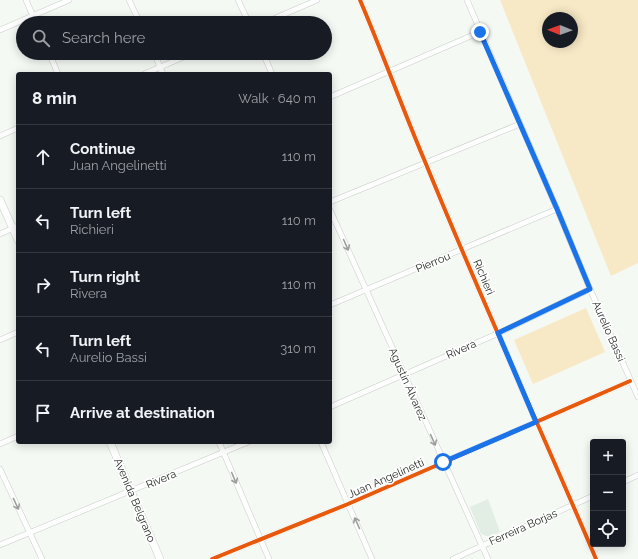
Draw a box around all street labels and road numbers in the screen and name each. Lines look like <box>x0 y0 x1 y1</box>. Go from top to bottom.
street label: Pierrou <box>414 249 452 276</box>
street label: Richieri <box>470 258 497 297</box>
street label: Aurelio Bassi <box>589 299 628 364</box>
street label: Rivera <box>444 337 478 362</box>
street label: Agustín Álvarez <box>386 345 431 423</box>
street label: Avenida Belgrano <box>111 456 158 545</box>
street label: Juan Angelinetti <box>346 456 426 501</box>
street label: Rivera <box>144 467 178 492</box>
street label: Ferreira Borjas <box>487 507 559 548</box>

